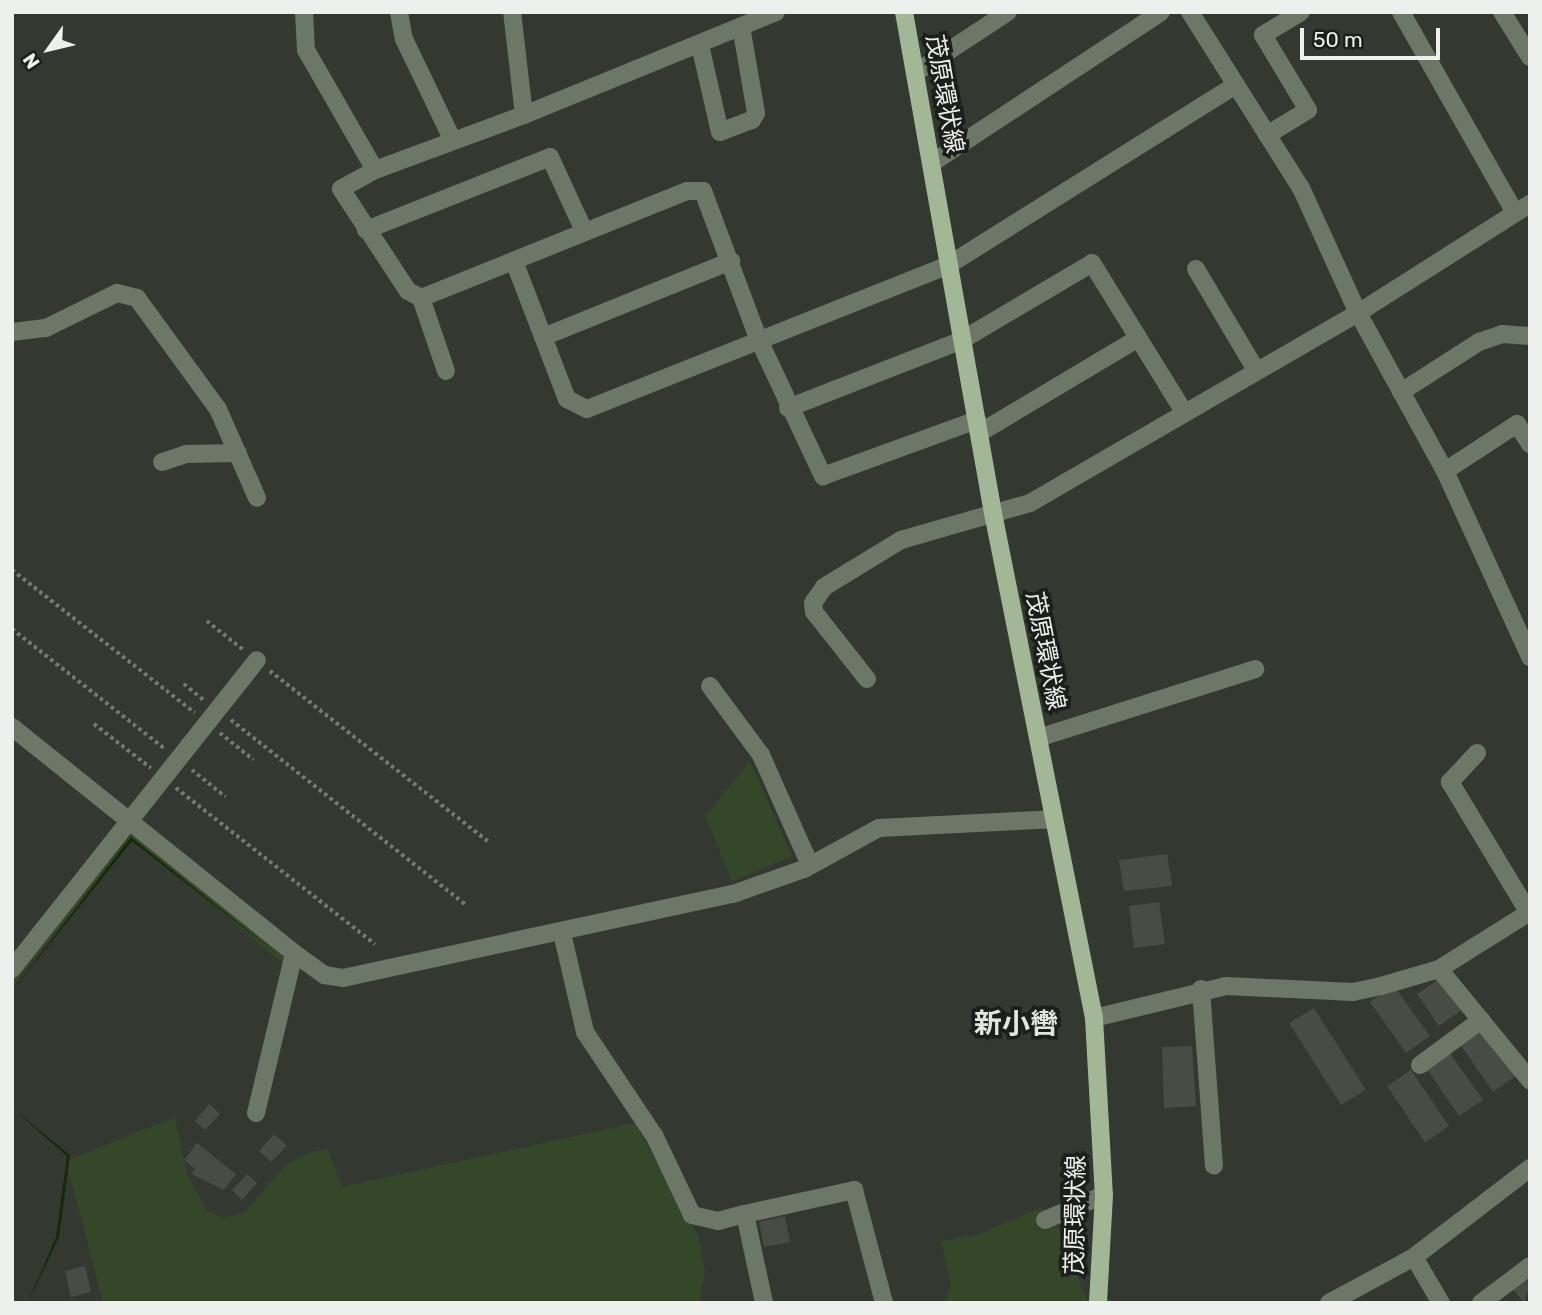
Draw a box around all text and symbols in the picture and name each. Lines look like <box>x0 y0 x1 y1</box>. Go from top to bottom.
north arrow <box>14 14 84 84</box>
scale bar <box>1304 14 1444 58</box>
text: 50 m <box>1313 27 1363 52</box>
street label: 茂原環状線 <box>919 32 969 156</box>
text: N <box>18 49 45 73</box>
street label: 茂原環状線 <box>1019 589 1071 713</box>
district label: 新小轡 <box>974 1007 1058 1041</box>
street label: 茂原環状線 <box>1061 1155 1091 1275</box>

